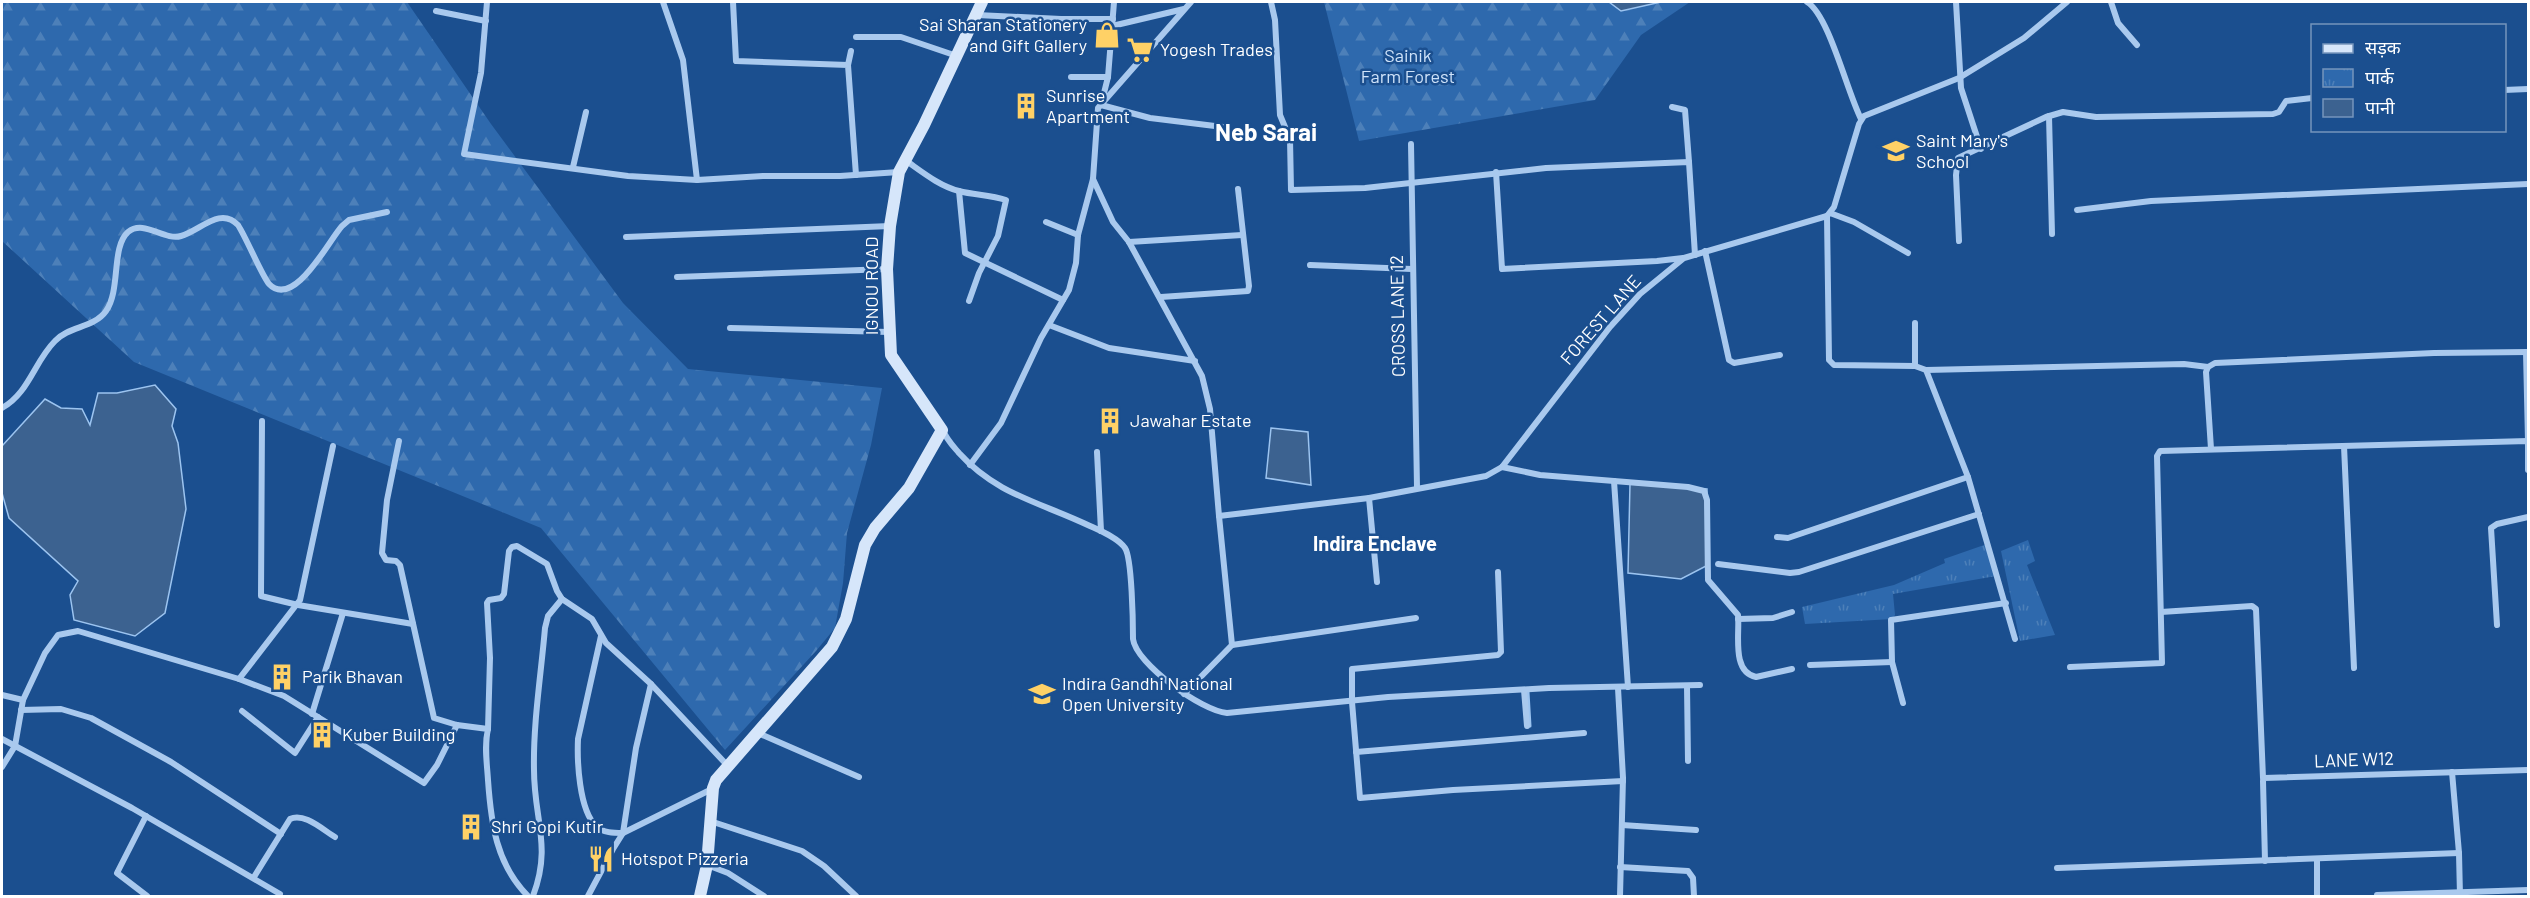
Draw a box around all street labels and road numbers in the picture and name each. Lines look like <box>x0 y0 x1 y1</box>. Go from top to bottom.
street label: IGNOU ROAD <box>860 237 882 335</box>
street label: CROSS LANE 12 <box>1385 255 1409 377</box>
street label: FOREST LANE <box>1555 270 1645 369</box>
street label: LANE W12 <box>2314 747 2394 771</box>

